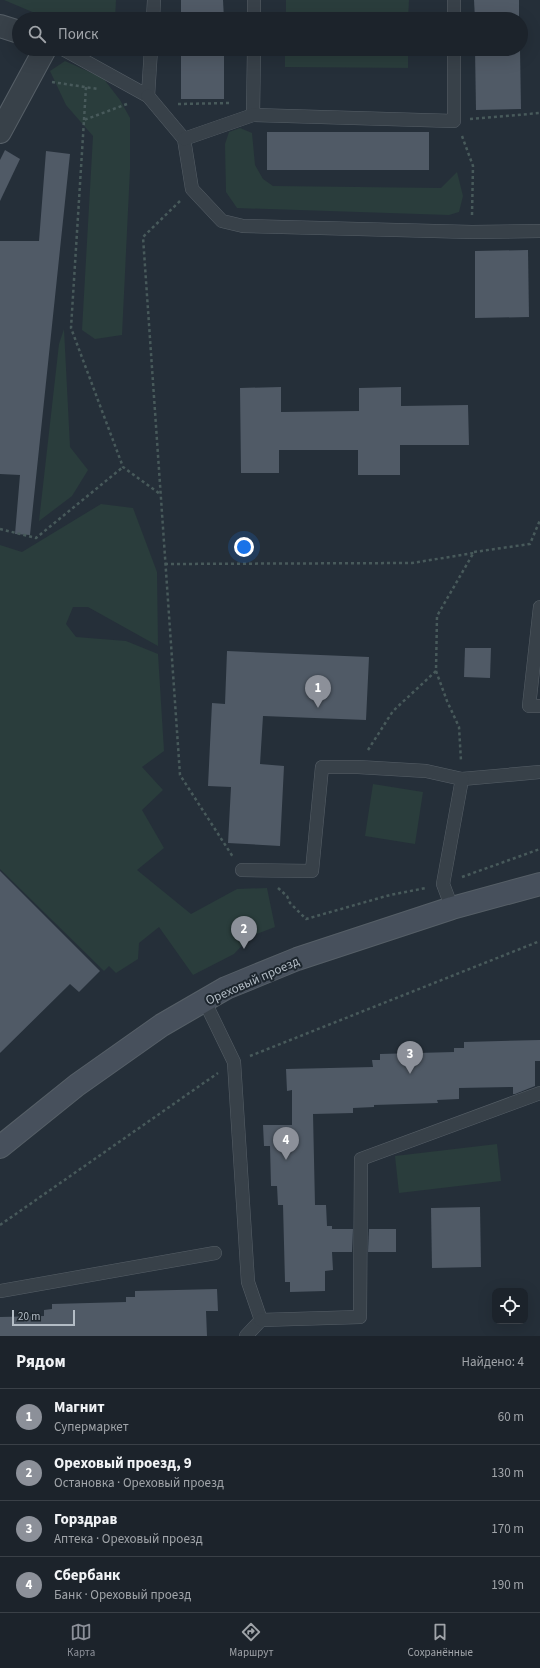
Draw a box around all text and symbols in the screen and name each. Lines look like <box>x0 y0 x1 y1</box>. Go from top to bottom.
search box <box>12 12 528 56</box>
icon: search <box>26 23 48 45</box>
text: Поиск <box>58 24 99 45</box>
your location <box>234 537 254 557</box>
pin: 1 <box>305 675 331 708</box>
pin: 2 <box>231 916 257 949</box>
street label: Ореховый проезд <box>203 952 302 1010</box>
pin: 3 <box>397 1041 423 1074</box>
pin: 4 <box>273 1127 299 1160</box>
map controls <box>492 1288 528 1324</box>
button: locate <box>492 1288 528 1324</box>
scale bar <box>12 1308 75 1327</box>
text: 20 m <box>18 1309 40 1324</box>
text: Рядом <box>16 1350 66 1374</box>
text: Найдено: 4 <box>462 1353 524 1371</box>
text: Магнит <box>54 1397 105 1418</box>
text: 1 <box>26 1408 32 1426</box>
text: 60 m <box>498 1408 524 1426</box>
text: Супермаркет <box>54 1418 129 1436</box>
text: Ореховый проезд, 9 <box>54 1453 192 1474</box>
text: 2 <box>26 1464 32 1482</box>
text: 130 m <box>491 1464 524 1482</box>
text: Остановка · Ореховый проезд <box>54 1474 224 1492</box>
text: Горздрав <box>54 1509 117 1530</box>
text: 3 <box>26 1520 32 1538</box>
text: 170 m <box>491 1520 524 1538</box>
text: Аптека · Ореховый проезд <box>54 1530 203 1548</box>
text: Сбербанк <box>54 1565 120 1586</box>
text: 4 <box>26 1576 32 1594</box>
text: 190 m <box>491 1576 524 1594</box>
text: Банк · Ореховый проезд <box>54 1586 191 1604</box>
tab: Карта <box>67 1621 95 1660</box>
tab: Маршрут <box>229 1621 274 1660</box>
tab: Сохранённые <box>408 1621 473 1660</box>

